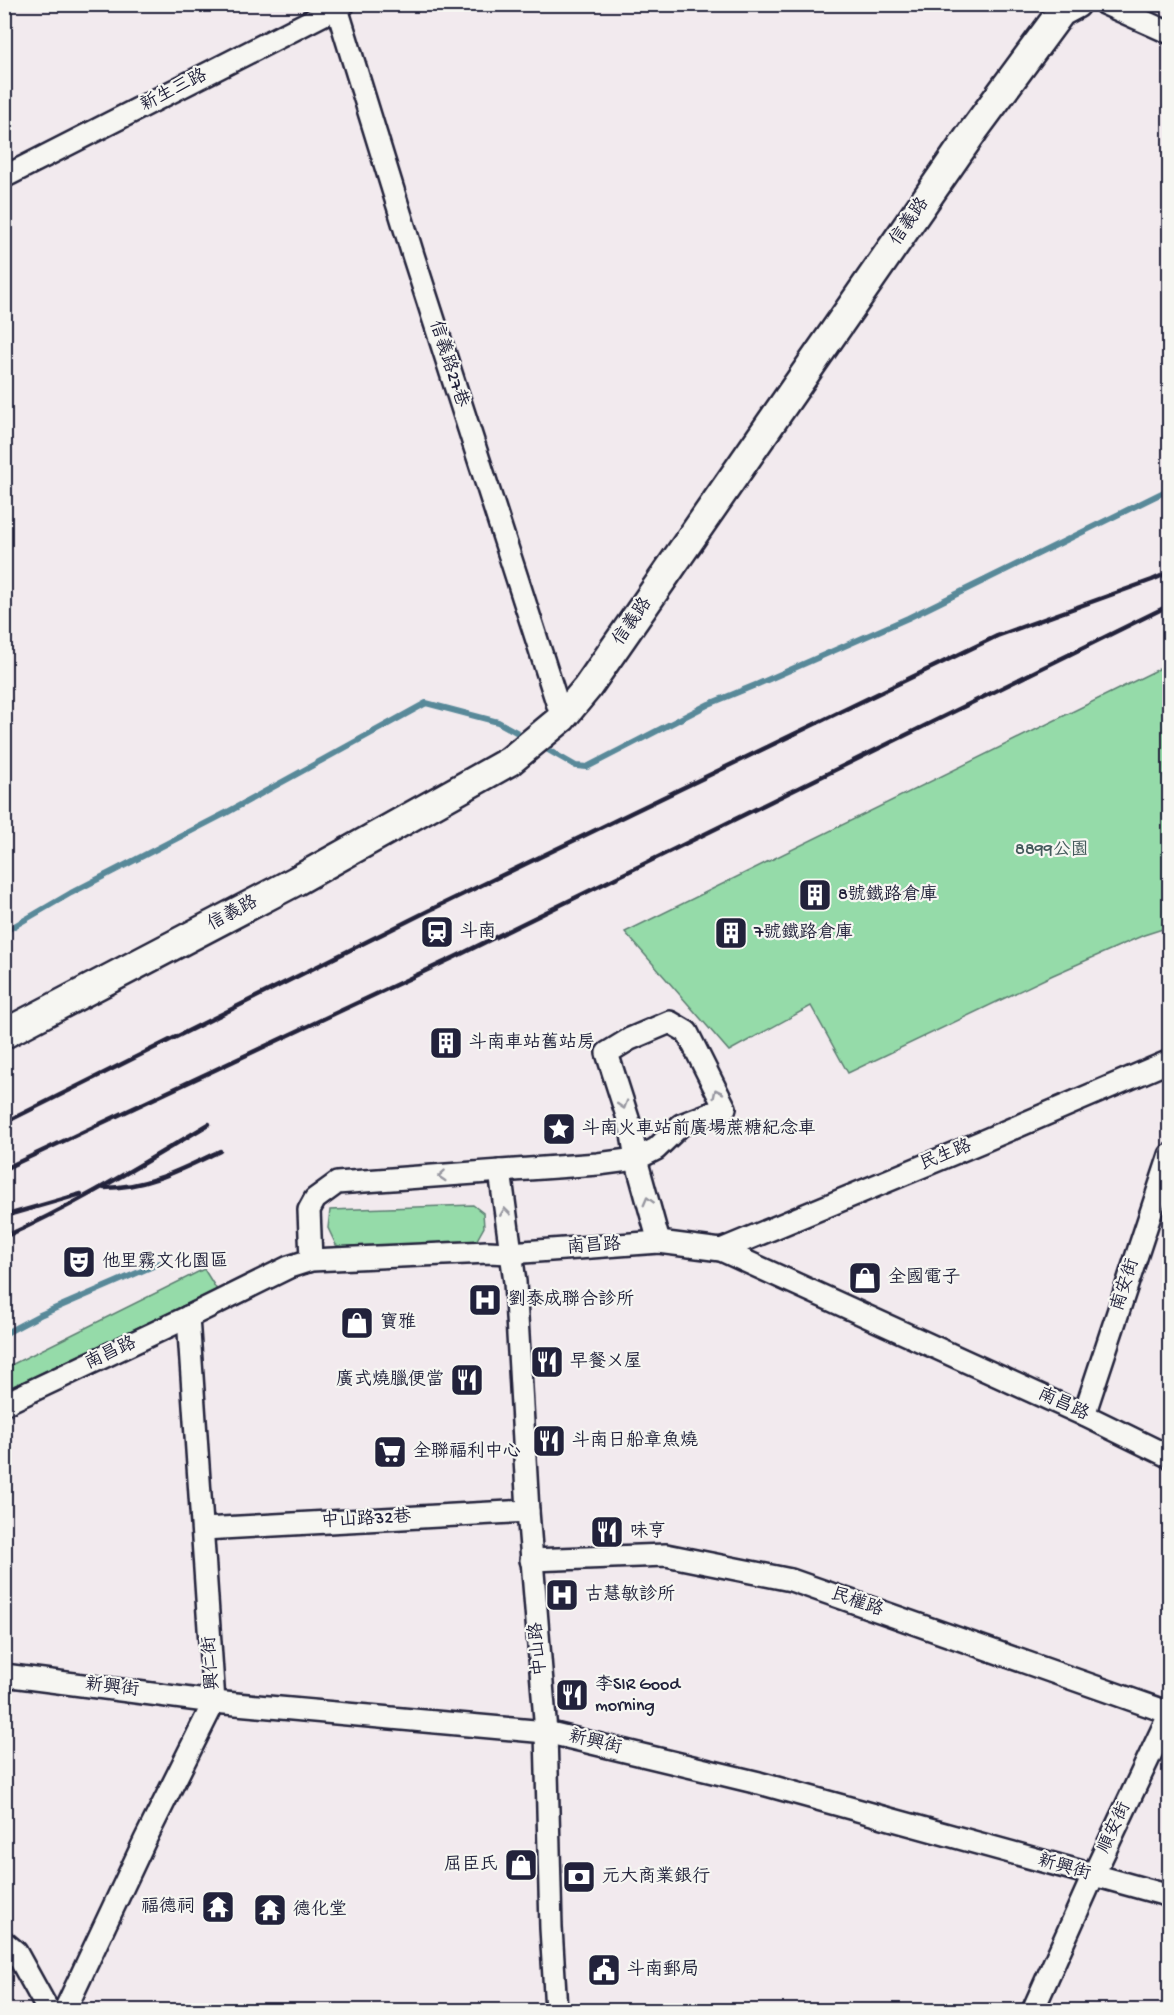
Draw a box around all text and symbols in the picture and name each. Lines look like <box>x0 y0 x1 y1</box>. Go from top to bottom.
street label: 新生三路 <box>137 64 211 117</box>
street label: 信義路 <box>885 193 934 250</box>
street label: 信義路27巷 <box>424 318 473 410</box>
street label: 信義路 <box>608 593 657 650</box>
park label: 8899公園 <box>1015 840 1089 861</box>
building icon: 8號鐵路倉庫 <box>797 877 833 913</box>
place label: 8號鐵路倉庫 <box>838 883 938 906</box>
street label: 信義路 <box>204 891 262 936</box>
station icon: 斗南 <box>419 914 455 950</box>
building icon: 7號鐵路倉庫 <box>713 915 749 951</box>
place label: 斗南 <box>460 921 496 943</box>
place label: 7號鐵路倉庫 <box>753 921 853 944</box>
building icon: 斗南車站舊站房 <box>428 1025 464 1061</box>
place label: 斗南車站舊站房 <box>469 1032 595 1054</box>
one-way arrow <box>713 1088 725 1099</box>
one-way arrow <box>616 1099 629 1110</box>
place icon: 斗南火車站前廣場蔗糖紀念車 <box>541 1111 577 1147</box>
place label: 斗南火車站前廣場蔗糖紀念車 <box>582 1117 816 1140</box>
street label: 民生路 <box>917 1135 975 1176</box>
one-way arrow <box>437 1169 446 1182</box>
one-way arrow <box>642 1196 655 1206</box>
one-way arrow <box>500 1207 512 1217</box>
street label: 南昌路 <box>566 1234 622 1259</box>
theatre icon: 他里霧文化園區 <box>61 1244 97 1280</box>
place label: 他里霧文化園區 <box>102 1251 228 1273</box>
street label: 南安街 <box>1107 1256 1144 1314</box>
shop icon: 全國電子 <box>847 1260 883 1296</box>
place label: 全國電子 <box>888 1267 960 1289</box>
hospital icon: 劉泰成聯合診所 <box>467 1282 503 1318</box>
place label: 劉泰成聯合診所 <box>508 1289 634 1311</box>
shop icon: 寶雅 <box>339 1305 375 1341</box>
place label: 寶雅 <box>380 1311 416 1334</box>
street label: 南昌路 <box>82 1332 140 1375</box>
restaurant icon: 早餐ㄨ屋 <box>529 1344 565 1380</box>
place label: 早餐ㄨ屋 <box>570 1351 642 1373</box>
restaurant icon: 廣式燒臘便當 <box>449 1362 485 1398</box>
place label: 廣式燒臘便當 <box>336 1369 444 1391</box>
street label: 南昌路 <box>1034 1383 1092 1426</box>
restaurant icon: 斗南日船章魚燒 <box>531 1423 567 1459</box>
place label: 斗南日船章魚燒 <box>572 1430 698 1452</box>
supermarket icon: 全聯福利中心 <box>372 1434 408 1470</box>
place label: 全聯福利中心 <box>413 1441 521 1463</box>
street label: 中山路32巷 <box>320 1506 412 1533</box>
restaurant icon: 味亨 <box>589 1514 625 1550</box>
place label: 味亨 <box>630 1521 666 1543</box>
hospital icon: 古慧敏診所 <box>544 1577 580 1613</box>
street label: 民權路 <box>828 1583 886 1622</box>
place label: 古慧敏診所 <box>585 1584 675 1606</box>
street label: 中山路 <box>525 1621 552 1677</box>
street label: 興仁街 <box>199 1635 224 1691</box>
street label: 新興街 <box>84 1673 140 1702</box>
place label: 李SIR Good morning <box>595 1674 681 1717</box>
restaurant icon: 李SIR Good morning <box>554 1677 590 1713</box>
street label: 新興街 <box>566 1726 624 1759</box>
street label: 順安街 <box>1093 1799 1136 1857</box>
shop icon: 屈臣氏 <box>503 1847 539 1883</box>
street label: 新興街 <box>1035 1850 1093 1886</box>
place label: 屈臣氏 <box>444 1854 498 1876</box>
bank icon: 元大商業銀行 <box>561 1859 597 1895</box>
place label: 元大商業銀行 <box>602 1866 710 1888</box>
temple icon: 福德祠 <box>200 1889 236 1925</box>
temple icon: 德化堂 <box>252 1892 288 1928</box>
place label: 福德祠 <box>141 1896 195 1918</box>
place label: 德化堂 <box>293 1899 347 1921</box>
public building icon: 斗南郵局 <box>586 1952 622 1988</box>
place label: 斗南郵局 <box>627 1959 699 1981</box>

